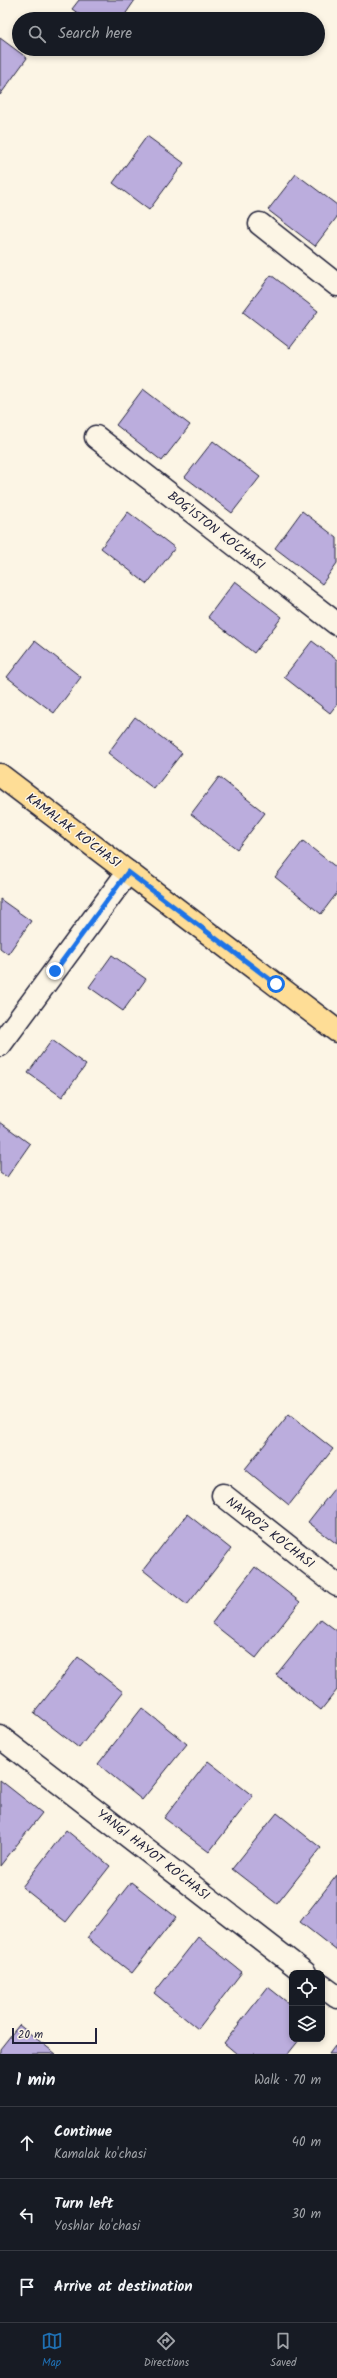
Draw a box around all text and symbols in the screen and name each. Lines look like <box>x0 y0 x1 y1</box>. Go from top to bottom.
search box <box>12 12 325 56</box>
text: Search here <box>58 22 132 46</box>
icon: search <box>26 23 48 45</box>
street label: BOG'ISTON KO'CHASI <box>163 486 269 576</box>
street label: KAMALAK KO'CHASI <box>21 788 125 874</box>
route end <box>46 962 64 980</box>
route start <box>267 975 285 993</box>
street label: NAVRO'Z KO'CHASI <box>221 1492 319 1574</box>
street label: YANGI HAYOT KO'CHASI <box>92 1804 214 1906</box>
map controls <box>289 1970 325 2042</box>
button: locate <box>289 1970 325 2006</box>
button: layers <box>289 2006 325 2042</box>
scale bar <box>12 2026 97 2045</box>
text: 20 m <box>18 2026 43 2044</box>
text: 1 min <box>16 2067 55 2094</box>
text: Walk · 70 m <box>254 2070 321 2091</box>
text: Continue <box>54 2120 112 2144</box>
icon: ahead <box>16 2132 38 2154</box>
text: 40 m <box>292 2132 321 2153</box>
text: Kamalak ko'chasi <box>54 2144 146 2165</box>
text: Turn left <box>54 2192 114 2216</box>
icon: left <box>16 2204 38 2226</box>
text: 30 m <box>292 2204 321 2225</box>
text: Yoshlar ko'chasi <box>54 2216 140 2237</box>
text: Arrive at destination <box>54 2275 193 2299</box>
icon: arrive <box>16 2276 38 2298</box>
tab: Map <box>41 2330 63 2372</box>
tab: Directions <box>144 2330 189 2372</box>
tab: Saved <box>270 2330 296 2372</box>

